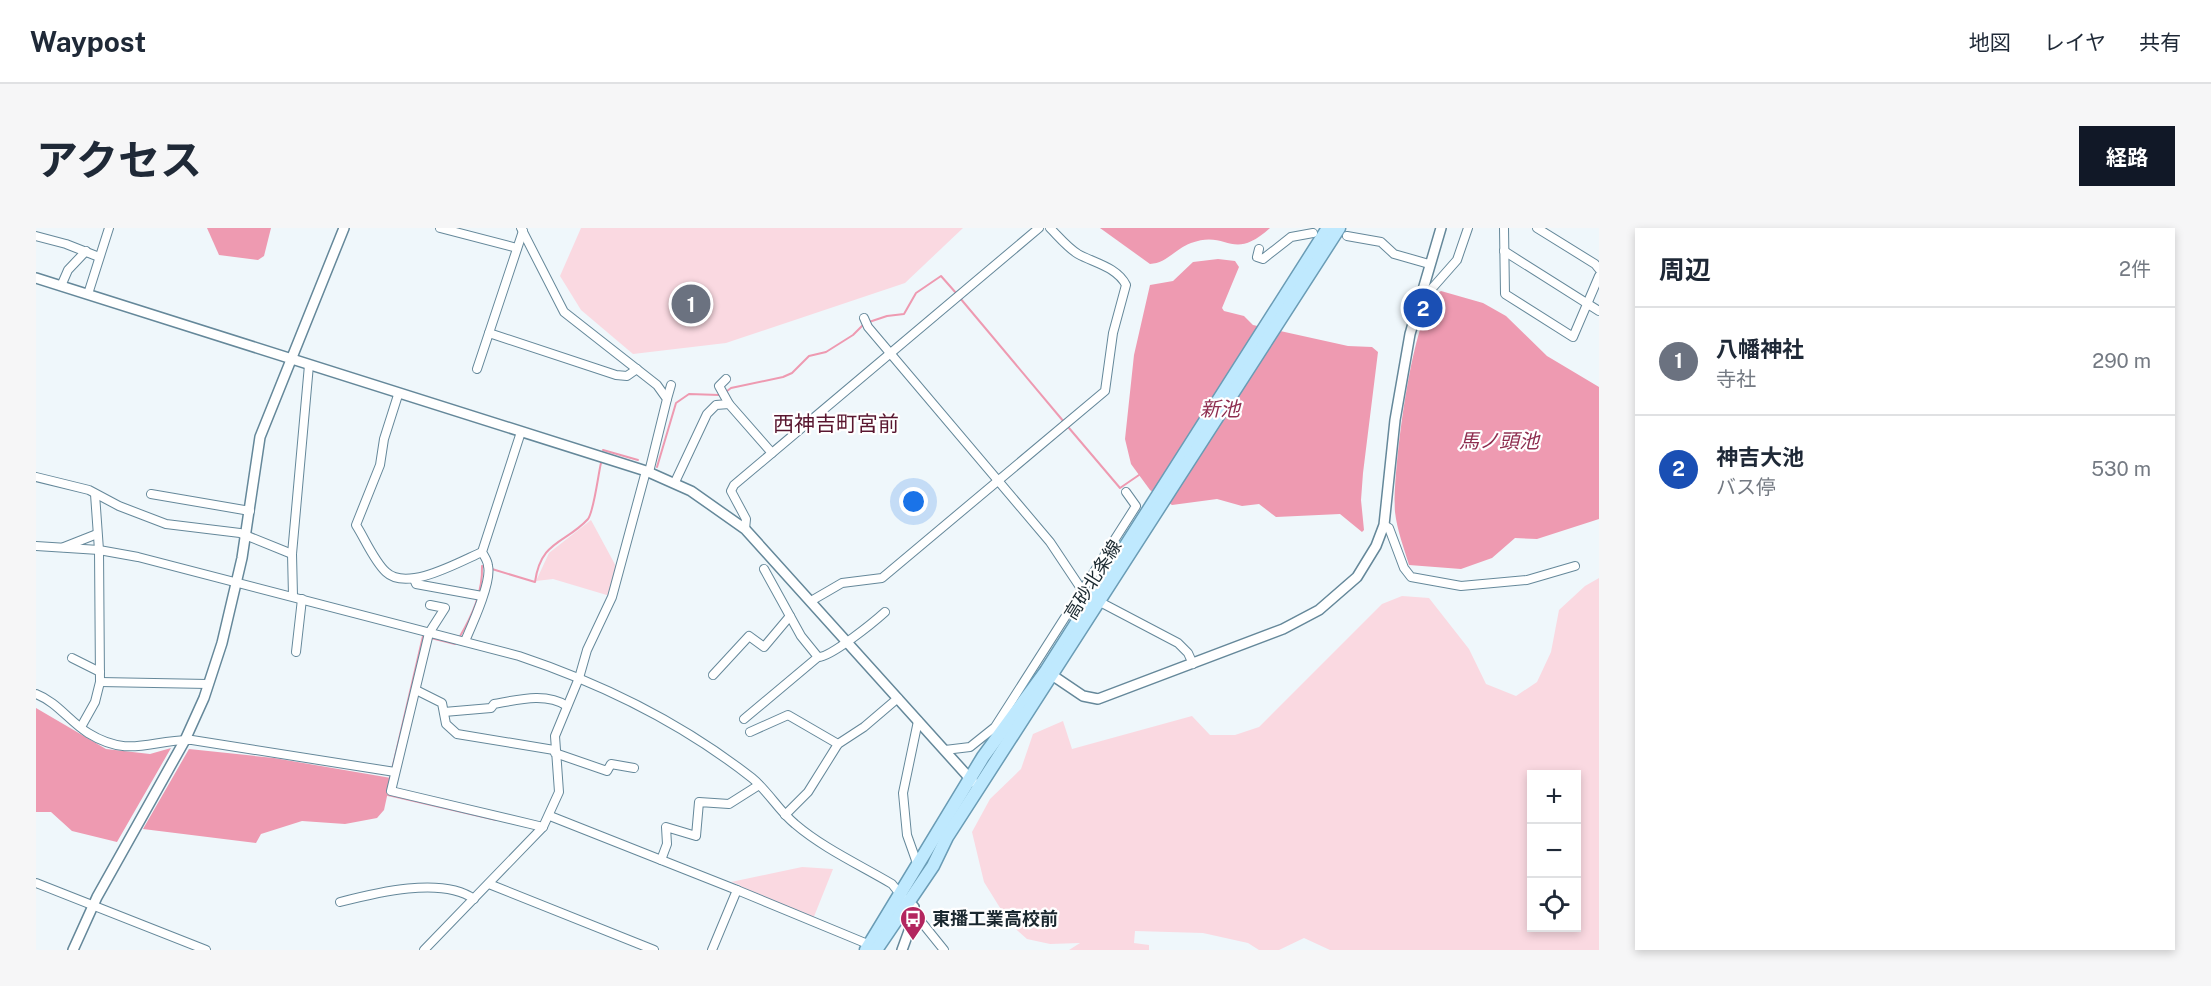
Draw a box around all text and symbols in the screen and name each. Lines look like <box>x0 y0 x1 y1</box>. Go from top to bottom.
text: Waypost <box>30 25 146 58</box>
text: 地図 <box>1969 30 2011 55</box>
text: レイヤ <box>2044 30 2106 55</box>
text: 共有 <box>2139 30 2181 55</box>
button: 経路 <box>2079 126 2175 186</box>
text: アクセス <box>36 135 202 184</box>
text: 周辺 <box>1659 254 1711 285</box>
text: 2件 <box>2119 257 2151 281</box>
pin: 1 <box>672 282 710 326</box>
pin: 2 <box>1404 286 1442 331</box>
text: 八幡神社 <box>1716 336 1804 362</box>
text: 1 <box>1674 349 1683 373</box>
text: 290 m <box>2092 349 2151 373</box>
text: 寺社 <box>1716 367 1756 391</box>
water label: 新池 <box>1200 397 1242 421</box>
district label: 西神吉町宮前 <box>773 411 899 436</box>
water label: 馬ノ頭池 <box>1459 429 1541 453</box>
text: 神吉大池 <box>1716 444 1804 470</box>
text: 2 <box>1672 457 1685 481</box>
text: 530 m <box>2091 457 2151 481</box>
text: バス停 <box>1716 475 1776 499</box>
your location <box>899 487 928 516</box>
street label: 高砂北条線 <box>1060 536 1125 623</box>
map controls <box>1527 770 1581 932</box>
button: + <box>1527 770 1581 824</box>
button: − <box>1527 824 1581 878</box>
button: locate <box>1527 878 1581 932</box>
bus stop icon: 東播工業高校前 <box>898 904 928 942</box>
place label: 東播工業高校前 <box>932 908 1058 929</box>

